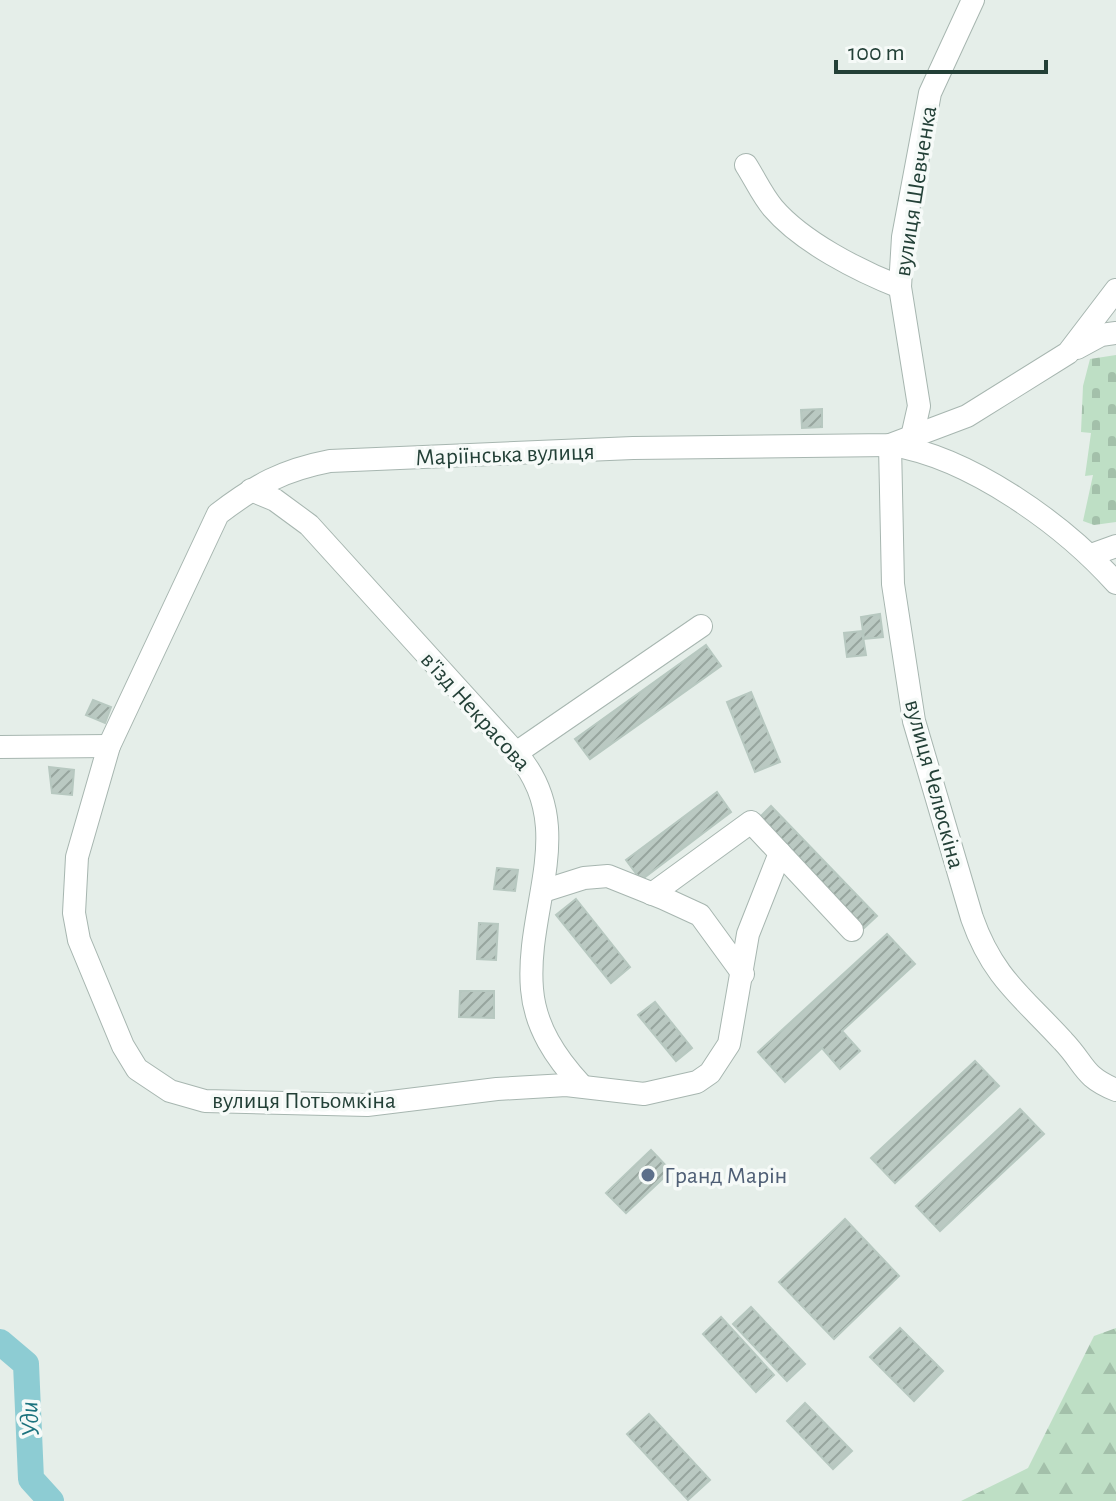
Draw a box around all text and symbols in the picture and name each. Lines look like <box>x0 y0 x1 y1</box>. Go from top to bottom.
scale bar <box>836 24 1046 74</box>
text: 100 m <box>848 41 905 65</box>
street label: вулиця Шевченка <box>891 104 941 278</box>
street label: Маріїнська вулиця <box>415 440 595 470</box>
street label: в'їзд Некрасова <box>416 648 535 776</box>
street label: вулиця Челюскіна <box>900 697 968 871</box>
street label: вулиця Потьомкіна <box>212 1089 396 1113</box>
place label: Гранд Марін <box>664 1164 787 1188</box>
marker: Гранд Марін <box>639 1166 657 1184</box>
water label: Уди <box>16 1401 44 1437</box>

